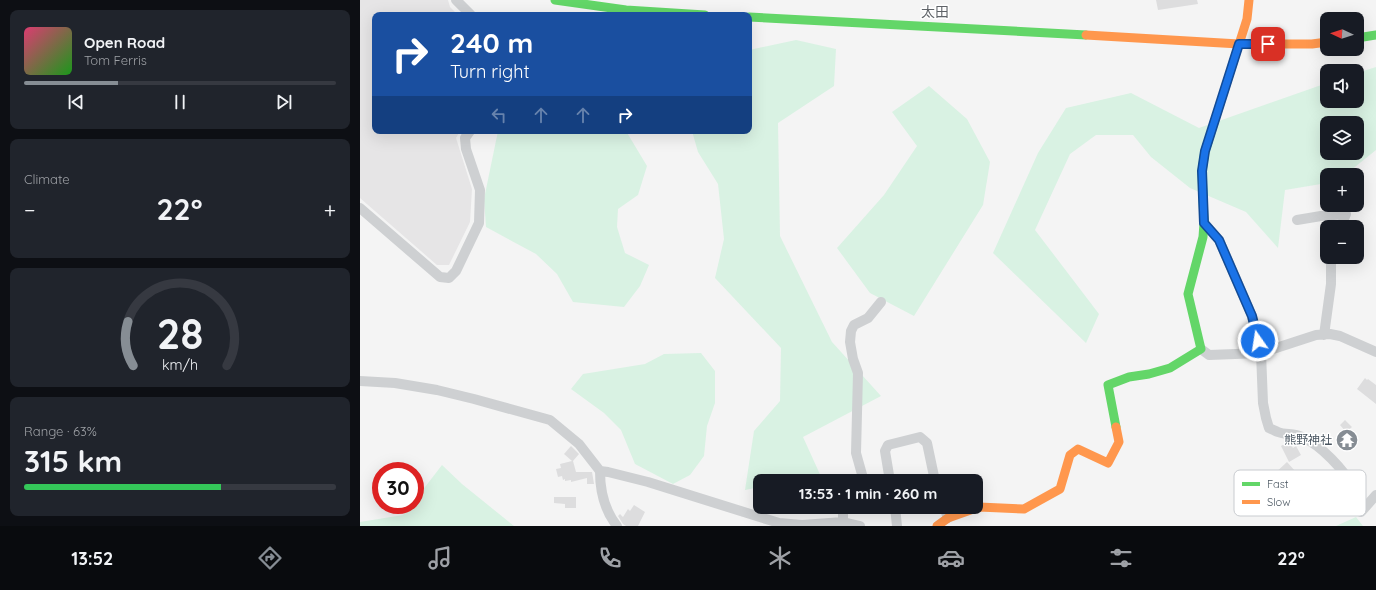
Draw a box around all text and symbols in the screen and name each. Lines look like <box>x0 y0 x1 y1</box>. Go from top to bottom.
district label: 太田 <box>921 3 949 21</box>
north arrow <box>1320 12 1364 56</box>
map controls <box>1320 12 1364 264</box>
text: 240 m <box>450 25 533 60</box>
pin <box>1251 27 1285 61</box>
icon: right <box>384 28 436 80</box>
text: Open Road <box>84 33 165 52</box>
icon: arrive <box>1257 33 1279 55</box>
text: Tom Ferris <box>84 52 147 68</box>
text: Turn right <box>450 60 530 83</box>
button: sound <box>1320 64 1364 108</box>
icon: previous <box>65 91 87 113</box>
icon: pause <box>169 91 191 113</box>
icon: next <box>273 91 295 113</box>
icon: left <box>488 104 510 126</box>
icon: ahead <box>530 104 552 126</box>
icon: ahead <box>572 104 594 126</box>
icon: right <box>614 104 636 126</box>
button: layers <box>1320 116 1364 160</box>
button: + <box>1320 168 1364 212</box>
text: Climate <box>24 171 70 187</box>
text: 22° <box>157 190 202 228</box>
text: − <box>24 196 35 224</box>
text: + <box>324 196 336 224</box>
button: − <box>1320 220 1364 264</box>
text: 28 <box>157 306 203 358</box>
position arrow <box>1237 320 1279 362</box>
text: km/h <box>162 355 198 373</box>
text: Range · 63% <box>24 423 97 439</box>
temple icon: 熊野神社 <box>1334 427 1360 453</box>
place label: 熊野神社 <box>1284 432 1332 447</box>
text: 315 km <box>24 442 122 480</box>
speed limit sign: 30 <box>372 462 424 514</box>
legend <box>1234 470 1366 516</box>
text: Fast <box>1267 477 1289 491</box>
text: 13:53 · 1 min · 260 m <box>799 484 937 503</box>
text: Slow <box>1267 495 1291 509</box>
icon: directions <box>256 544 284 572</box>
icon: music <box>426 544 454 572</box>
icon: phone <box>596 544 624 572</box>
icon: climate <box>766 544 794 572</box>
icon: car <box>937 544 965 572</box>
icon: filters <box>1107 544 1135 572</box>
text: 13:52 <box>71 547 113 570</box>
text: 22° <box>1277 547 1305 570</box>

